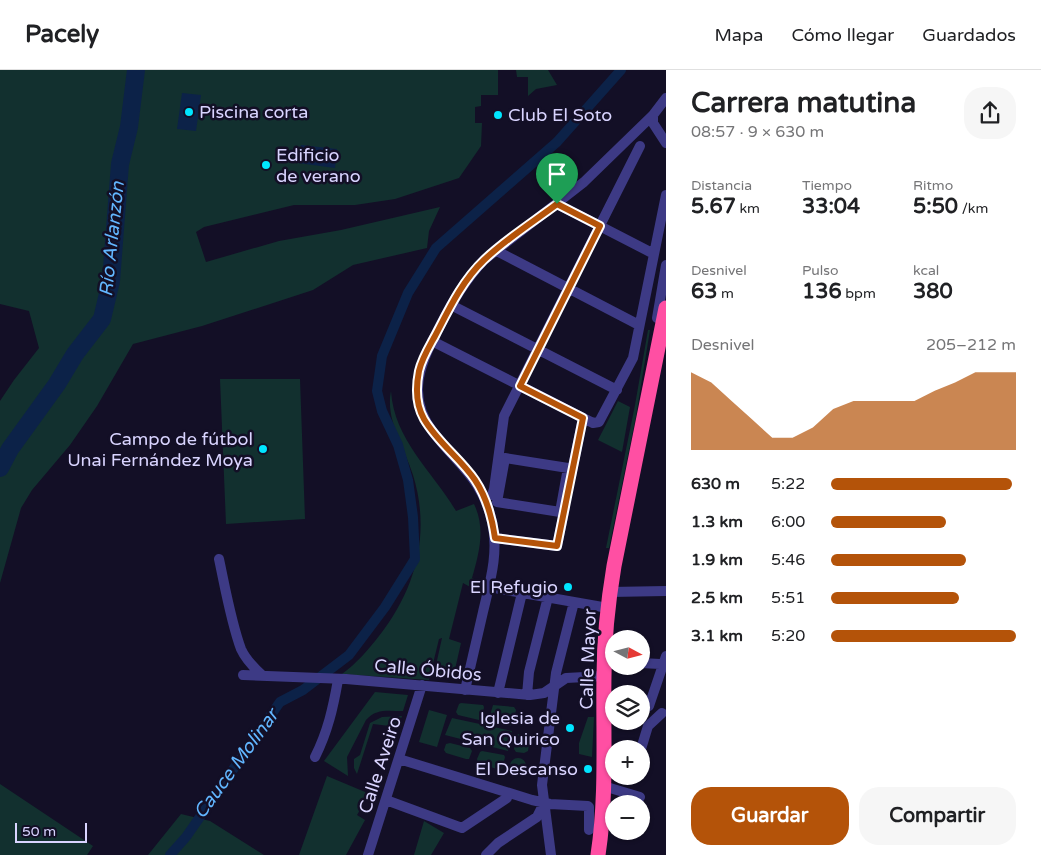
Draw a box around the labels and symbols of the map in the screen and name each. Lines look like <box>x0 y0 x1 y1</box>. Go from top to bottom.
place label: Piscina corta <box>199 101 308 123</box>
place label: Club El Soto <box>508 104 612 126</box>
marker: Piscina corta <box>183 106 195 118</box>
marker: Club El Soto <box>492 109 504 121</box>
place label: Edificio de verano <box>276 144 361 187</box>
pin <box>536 153 578 204</box>
marker: Edificio de verano <box>260 159 272 171</box>
water label: Río Arlanzón <box>95 180 129 298</box>
place label: Campo de fútbol Unai Fernández Moya <box>67 428 253 471</box>
marker: Campo de fútbol Unai Fernández Moya <box>257 443 269 455</box>
place label: El Refugio <box>470 576 558 598</box>
marker: El Refugio <box>562 581 574 593</box>
street label: Calle Mayor <box>575 608 601 710</box>
north arrow <box>605 630 650 675</box>
street label: Calle Óbidos <box>373 654 483 686</box>
water label: Cauce Molinar <box>189 703 285 823</box>
place label: Iglesia de San Quirico <box>461 707 560 750</box>
street label: Calle Aveiro <box>354 714 406 816</box>
marker: Iglesia de San Quirico <box>564 722 576 734</box>
place label: El Descanso <box>475 758 578 780</box>
marker: El Descanso <box>582 763 594 775</box>
scale bar <box>15 820 88 843</box>

